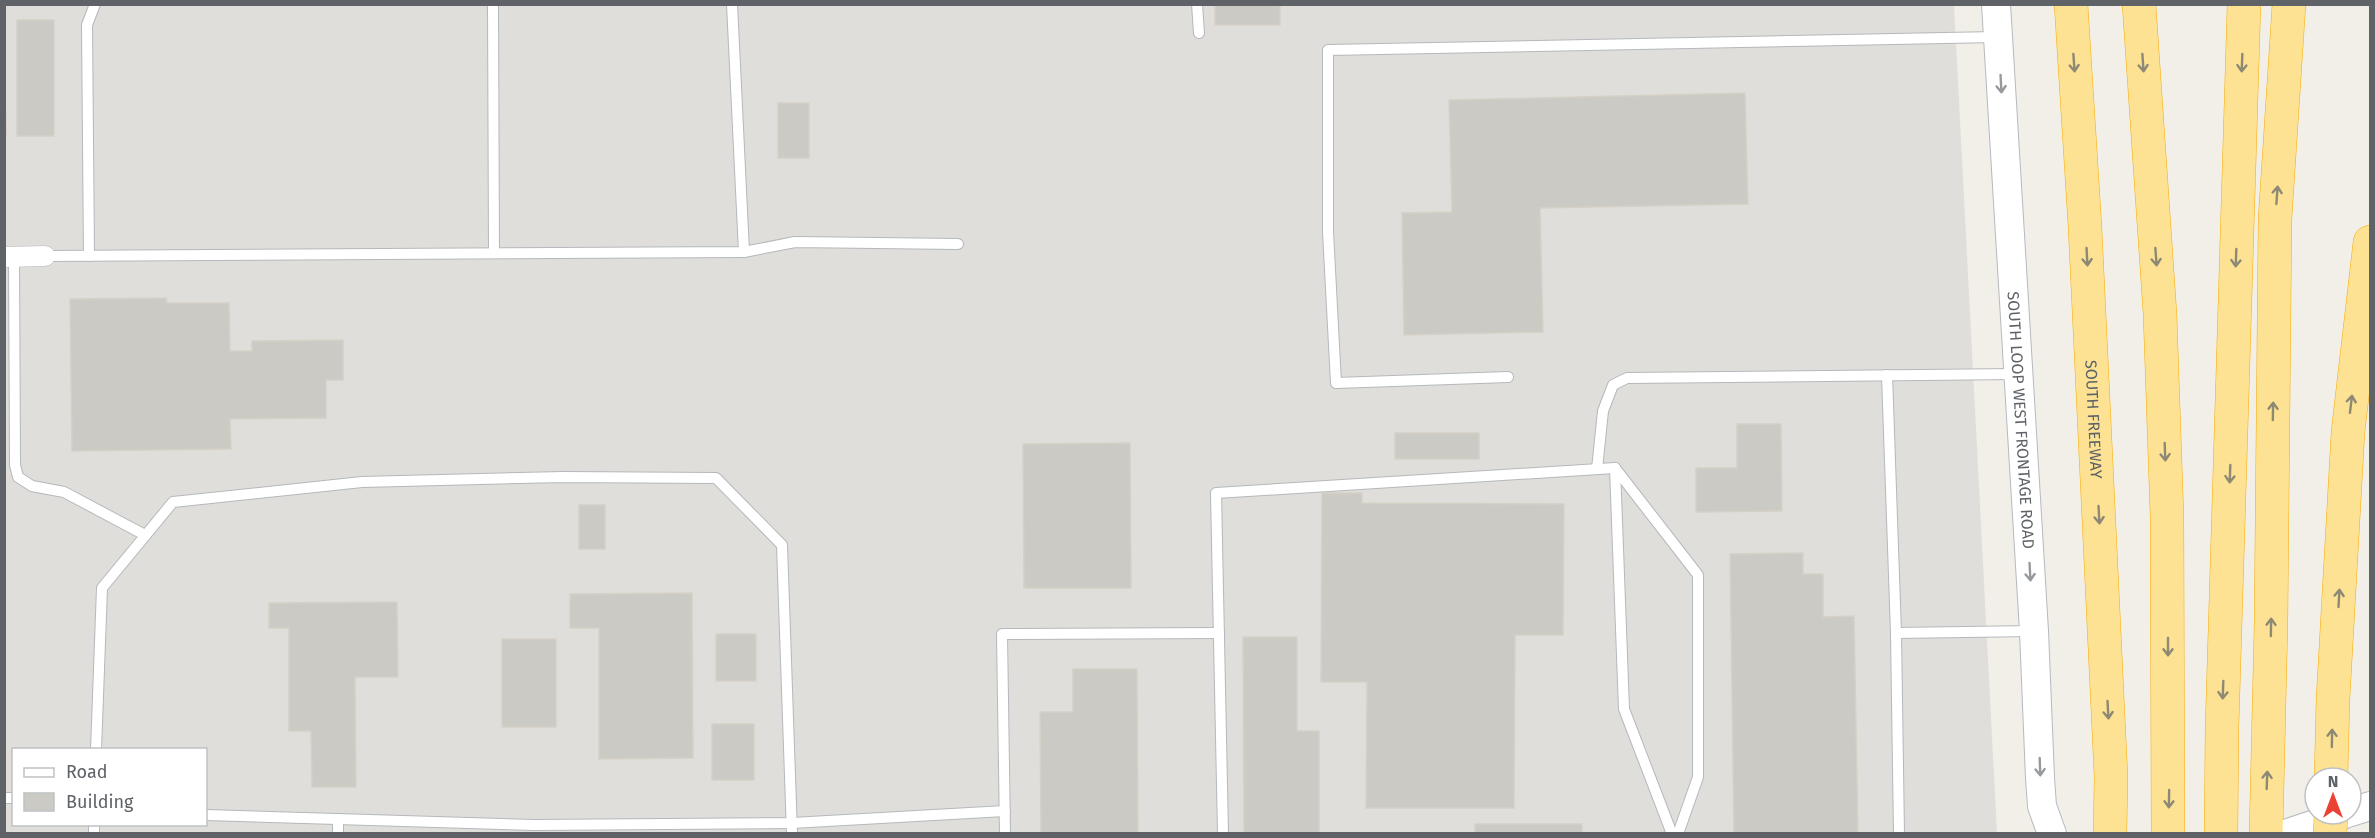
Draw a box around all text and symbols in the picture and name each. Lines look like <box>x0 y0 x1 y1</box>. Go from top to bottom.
one-way arrow <box>2069 52 2080 72</box>
one-way arrow <box>2138 52 2149 72</box>
one-way arrow <box>2237 52 2248 72</box>
one-way arrow <box>1996 73 2007 93</box>
one-way arrow <box>2271 185 2282 205</box>
one-way arrow <box>2081 247 2092 267</box>
one-way arrow <box>2151 247 2162 267</box>
one-way arrow <box>2231 247 2242 267</box>
street label: SOUTH LOOP WEST FRONTAGE ROAD <box>2004 291 2039 550</box>
street label: SOUTH FREEWAY <box>2082 360 2106 479</box>
one-way arrow <box>2346 395 2357 414</box>
one-way arrow <box>2267 401 2279 421</box>
one-way arrow <box>2159 442 2170 462</box>
one-way arrow <box>2224 463 2236 483</box>
one-way arrow <box>2093 505 2104 525</box>
one-way arrow <box>2025 561 2036 581</box>
one-way arrow <box>2333 589 2344 609</box>
one-way arrow <box>2265 617 2277 637</box>
one-way arrow <box>2162 637 2174 657</box>
one-way arrow <box>2218 679 2229 699</box>
one-way arrow <box>2102 700 2113 719</box>
one-way arrow <box>2326 729 2338 749</box>
legend <box>12 748 207 826</box>
one-way arrow <box>2034 756 2045 776</box>
text: Road <box>66 761 108 783</box>
north arrow <box>2303 766 2363 826</box>
one-way arrow <box>2262 771 2273 791</box>
text: N <box>2328 772 2338 791</box>
one-way arrow <box>2163 788 2174 808</box>
text: Building <box>66 791 134 813</box>

